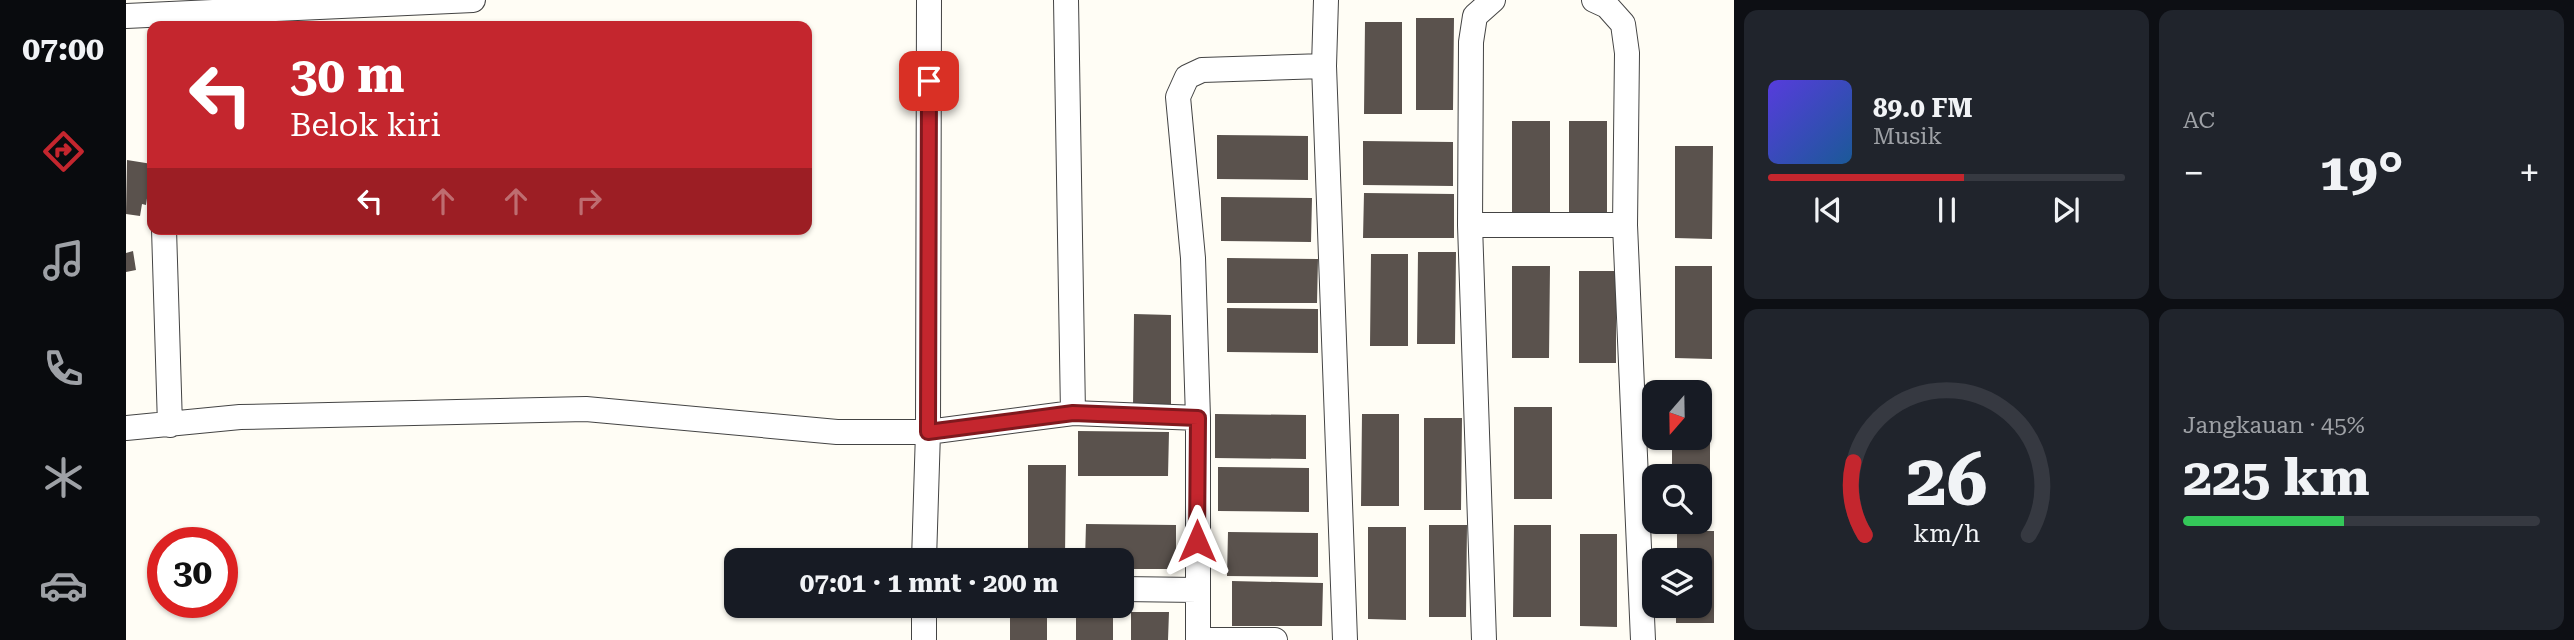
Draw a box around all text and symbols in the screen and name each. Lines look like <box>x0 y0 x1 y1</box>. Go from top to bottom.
text: 07:00 <box>22 30 104 68</box>
text: 30 m <box>290 47 405 104</box>
icon: left <box>175 49 266 140</box>
pin <box>899 51 959 111</box>
icon: arrive <box>910 62 948 100</box>
text: 89.0 FM <box>1873 93 1973 123</box>
text: Belok kiri <box>290 106 441 144</box>
text: AC <box>2183 107 2215 134</box>
text: Musik <box>1873 123 1942 150</box>
icon: directions <box>39 127 88 176</box>
text: 19° <box>2319 142 2404 203</box>
text: − <box>2183 151 2204 195</box>
text: + <box>2519 151 2540 195</box>
icon: left <box>351 182 389 220</box>
icon: ahead <box>424 182 462 220</box>
icon: ahead <box>497 182 535 220</box>
icon: right <box>570 182 608 220</box>
icon: previous <box>1809 191 1847 229</box>
icon: pause <box>1928 191 1966 229</box>
icon: next <box>2047 191 2085 229</box>
icon: music <box>39 236 88 285</box>
icon: phone <box>39 344 88 393</box>
north arrow <box>1642 380 1712 450</box>
map controls <box>1642 380 1712 618</box>
text: Jangkauan · 45% <box>2183 412 2365 439</box>
text: 26 <box>1906 439 1987 524</box>
text: 225 km <box>2183 447 2370 508</box>
icon: climate <box>39 453 88 502</box>
button: search <box>1642 464 1712 534</box>
position arrow <box>1160 504 1234 578</box>
text: km/h <box>1913 519 1980 548</box>
speed limit sign: 30 <box>147 527 238 618</box>
button: layers <box>1642 548 1712 618</box>
icon: car <box>39 561 88 610</box>
text: 07:01 · 1 mnt · 200 m <box>800 568 1058 598</box>

